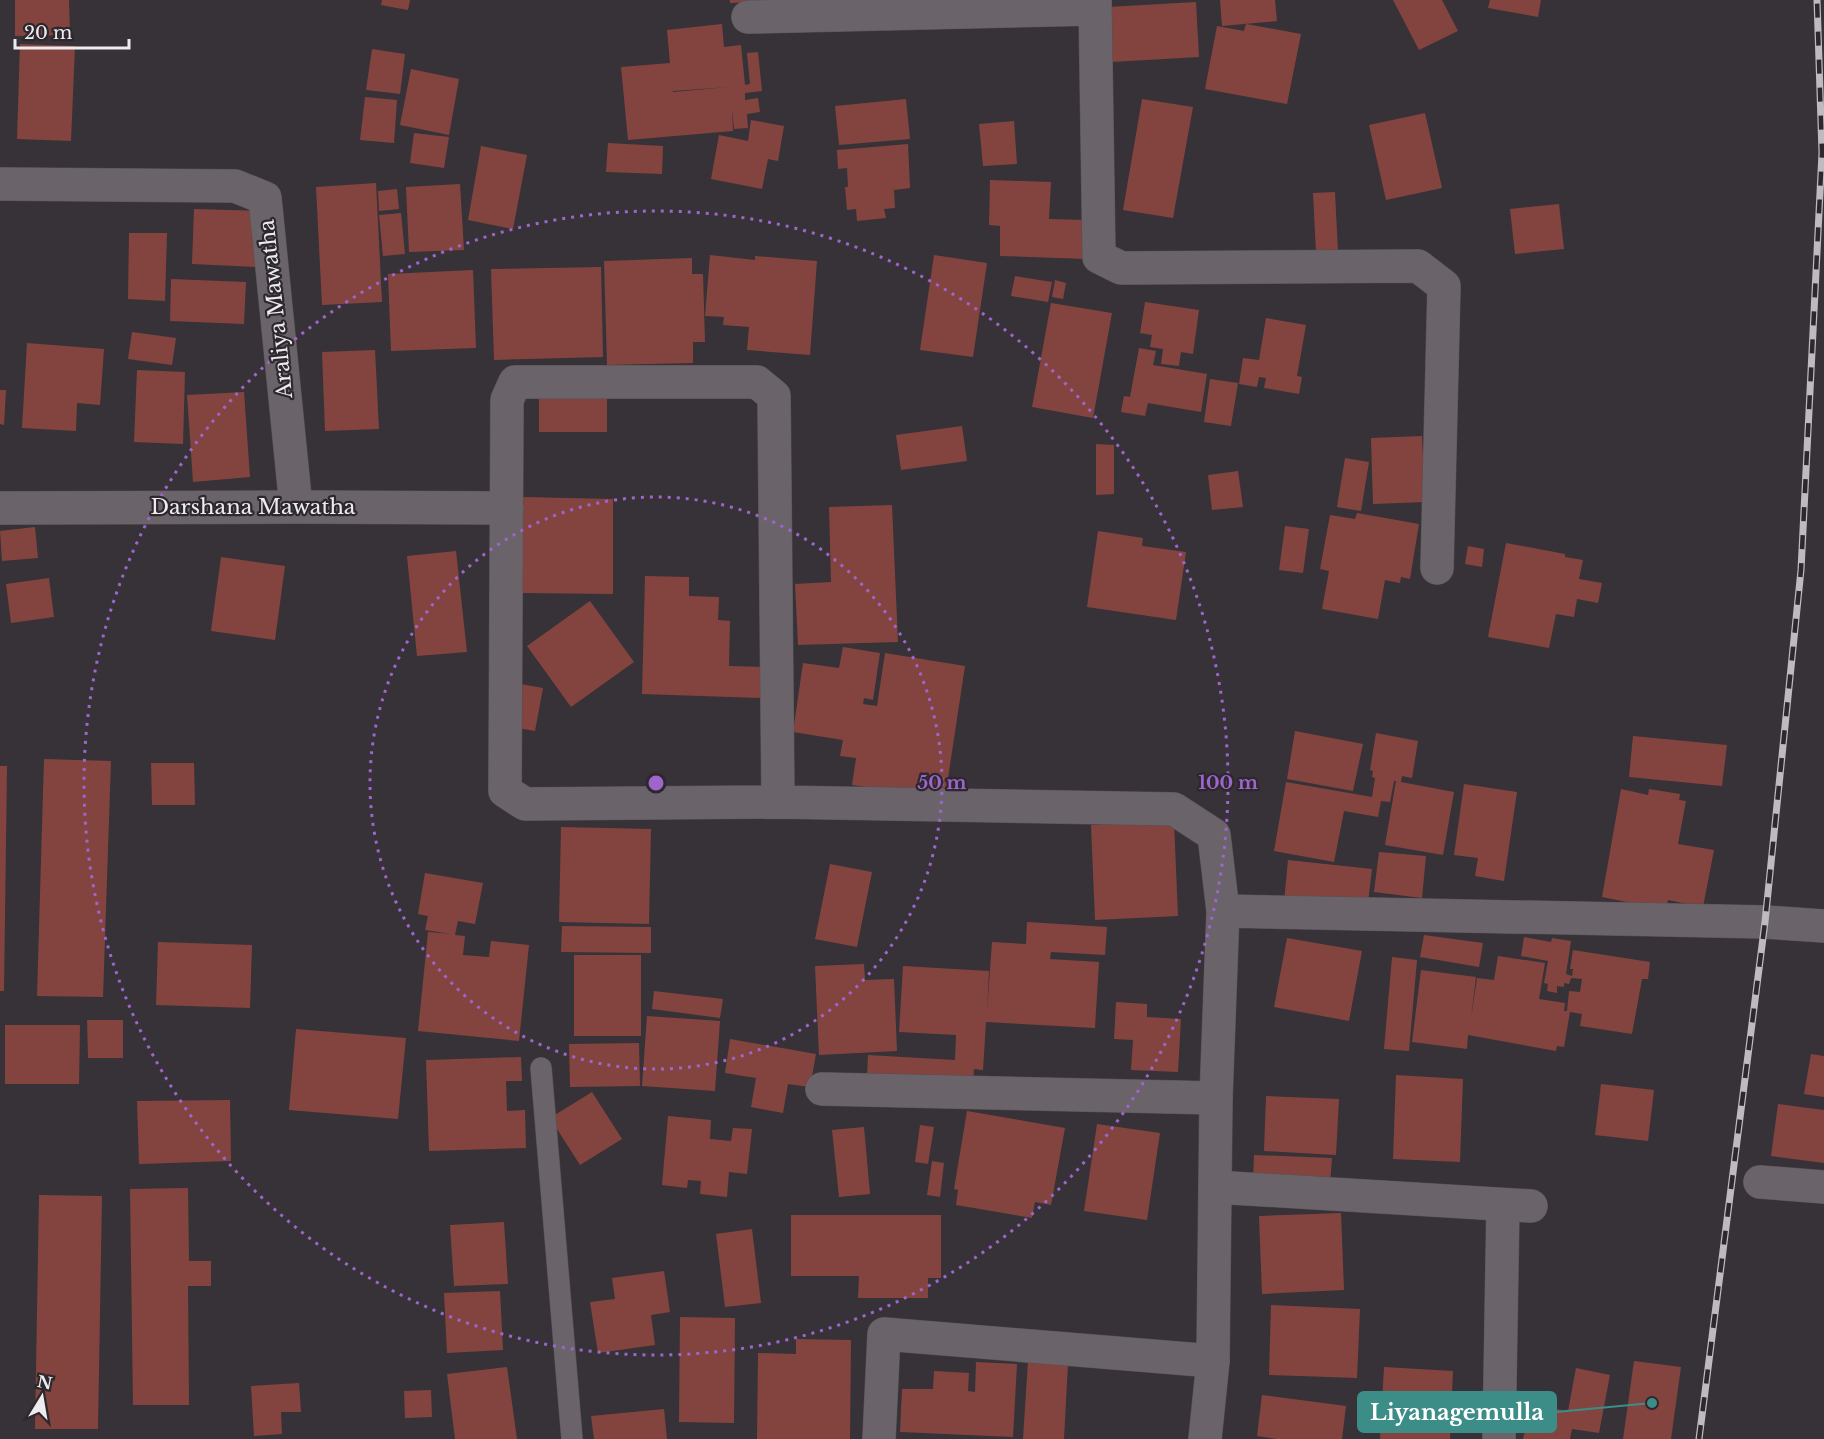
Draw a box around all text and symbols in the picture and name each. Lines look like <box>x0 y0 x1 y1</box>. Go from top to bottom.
scale bar <box>15 12 129 50</box>
text: 20 m <box>24 22 72 44</box>
street label: Araliya Mawatha <box>254 218 298 401</box>
street label: Darshana Mawatha <box>150 494 356 520</box>
text: 50 m <box>918 772 967 794</box>
text: 100 m <box>1198 772 1258 794</box>
centre of rings <box>646 773 666 793</box>
north arrow <box>12 1367 72 1427</box>
text: N <box>36 1371 54 1394</box>
callout: Liyanagemulla <box>1358 1392 1556 1432</box>
text: Liyanagemulla <box>1370 1399 1544 1426</box>

